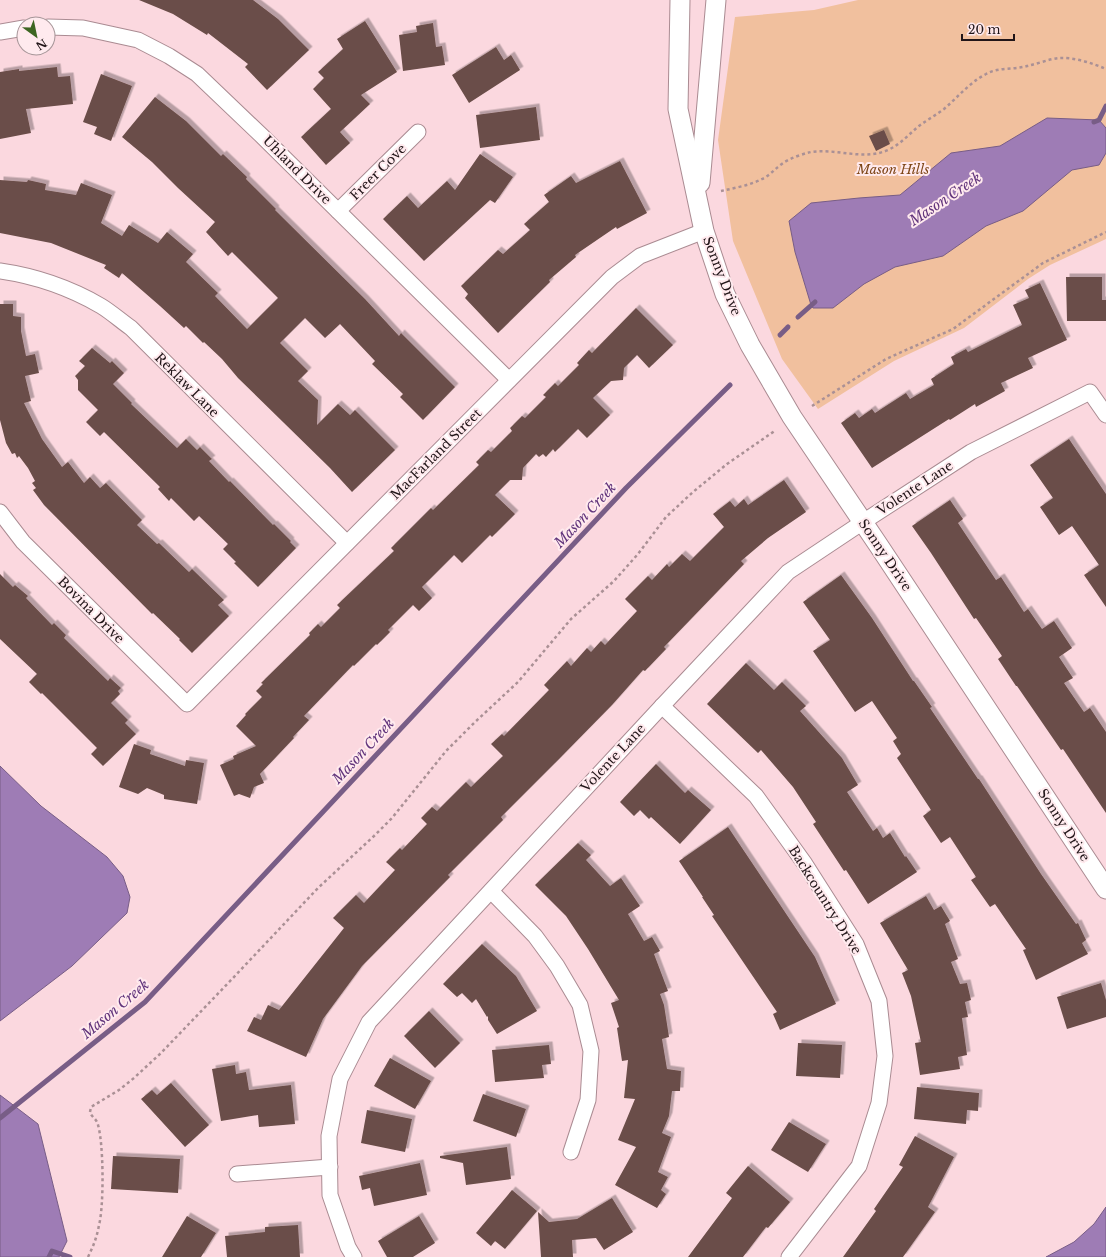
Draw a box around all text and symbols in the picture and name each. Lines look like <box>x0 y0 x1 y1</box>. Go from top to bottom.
north arrow <box>16 16 56 56</box>
scale bar <box>962 16 1014 42</box>
text: 20 m <box>968 22 1000 37</box>
text: N <box>33 36 50 53</box>
street label: Uhland Drive <box>259 132 335 208</box>
street label: Freer Cove <box>346 140 410 204</box>
park label: Mason Hills <box>856 161 929 178</box>
water label: Mason Creek <box>905 168 984 230</box>
street label: Sonny Drive <box>699 234 745 318</box>
street label: Reklaw Lane <box>151 349 223 421</box>
street label: MacFarland Street <box>387 405 485 503</box>
street label: Volente Lane <box>873 457 956 519</box>
water label: Mason Creek <box>549 478 620 552</box>
street label: Sonny Drive <box>855 516 915 594</box>
street label: Bovina Drive <box>54 573 128 647</box>
water label: Mason Creek <box>327 714 398 788</box>
street label: Volente Lane <box>576 720 649 796</box>
street label: Sonny Drive <box>1034 785 1094 865</box>
street label: Backcountry Drive <box>785 843 865 957</box>
water label: Mason Creek <box>77 975 153 1043</box>

